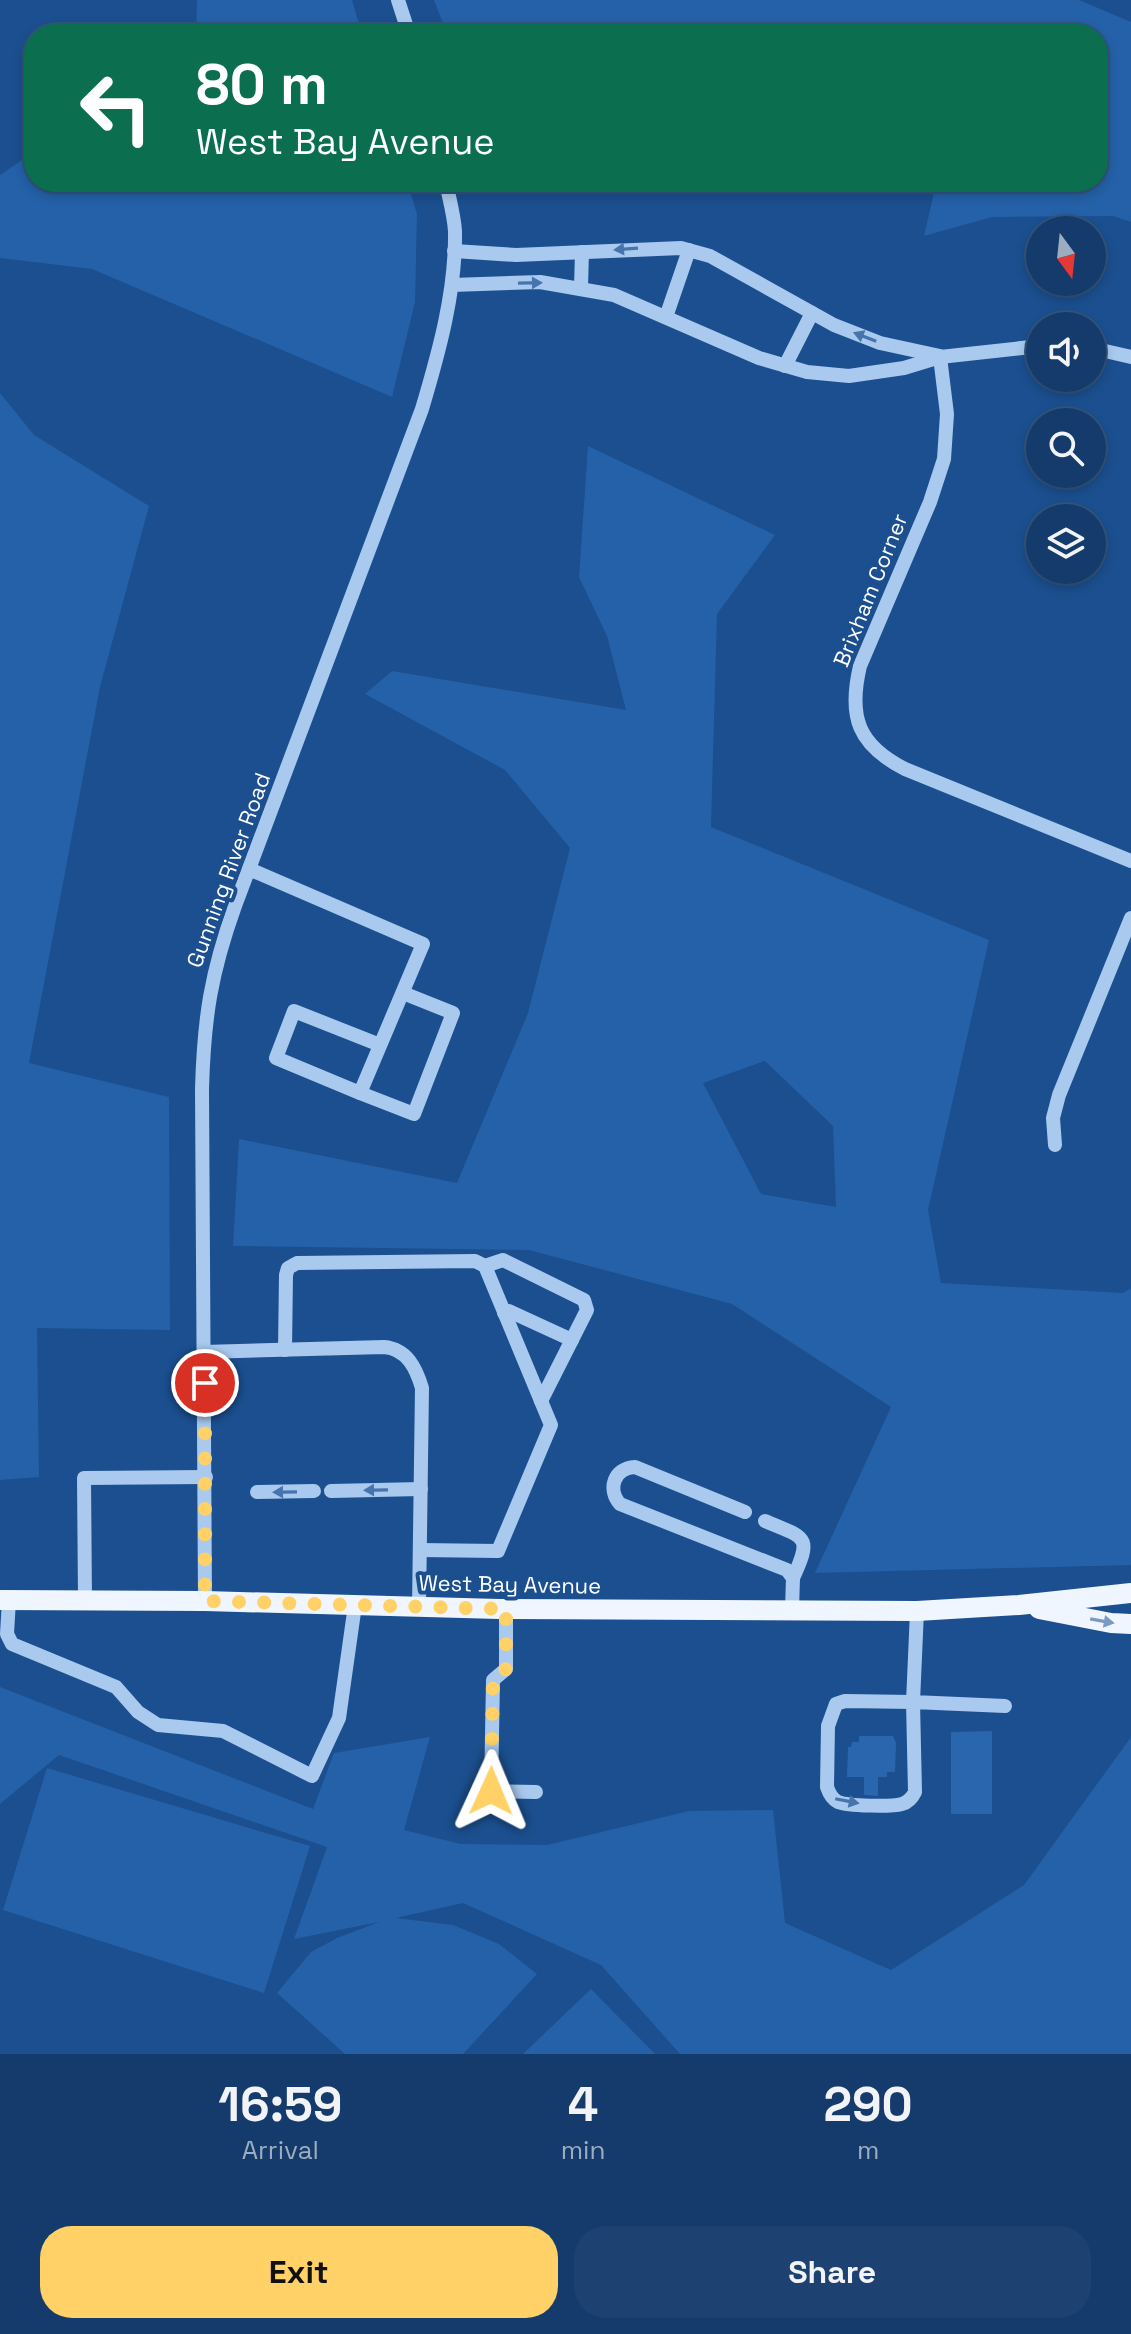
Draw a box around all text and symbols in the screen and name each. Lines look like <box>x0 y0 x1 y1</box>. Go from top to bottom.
text: 80 m <box>196 49 328 120</box>
icon: left <box>64 56 168 160</box>
text: West Bay Avenue <box>196 119 495 165</box>
north arrow <box>1026 216 1106 296</box>
map controls <box>1026 216 1106 584</box>
one-way arrow <box>613 243 638 256</box>
one-way arrow <box>518 277 543 289</box>
button: sound <box>1026 312 1106 392</box>
one-way arrow <box>853 330 877 343</box>
button: search <box>1026 408 1106 488</box>
button: layers <box>1026 504 1106 584</box>
street label: Brixham Corner <box>827 509 913 671</box>
street label: Gunning River Road <box>180 769 276 971</box>
pin <box>171 1349 239 1417</box>
icon: arrive <box>183 1361 227 1405</box>
one-way arrow <box>363 1484 388 1496</box>
one-way arrow <box>272 1485 297 1498</box>
street label: West Bay Avenue <box>419 1568 601 1600</box>
one-way arrow <box>1090 1616 1115 1628</box>
position arrow <box>449 1749 533 1833</box>
one-way arrow <box>835 1796 860 1808</box>
text: 16:59 <box>218 2074 342 2135</box>
text: 4 <box>568 2074 598 2135</box>
text: 290 <box>824 2074 913 2135</box>
text: Arrival <box>242 2133 319 2167</box>
text: min <box>561 2133 605 2167</box>
text: m <box>857 2133 879 2167</box>
button: Exit <box>40 2226 558 2318</box>
button: Share <box>574 2226 1091 2318</box>

